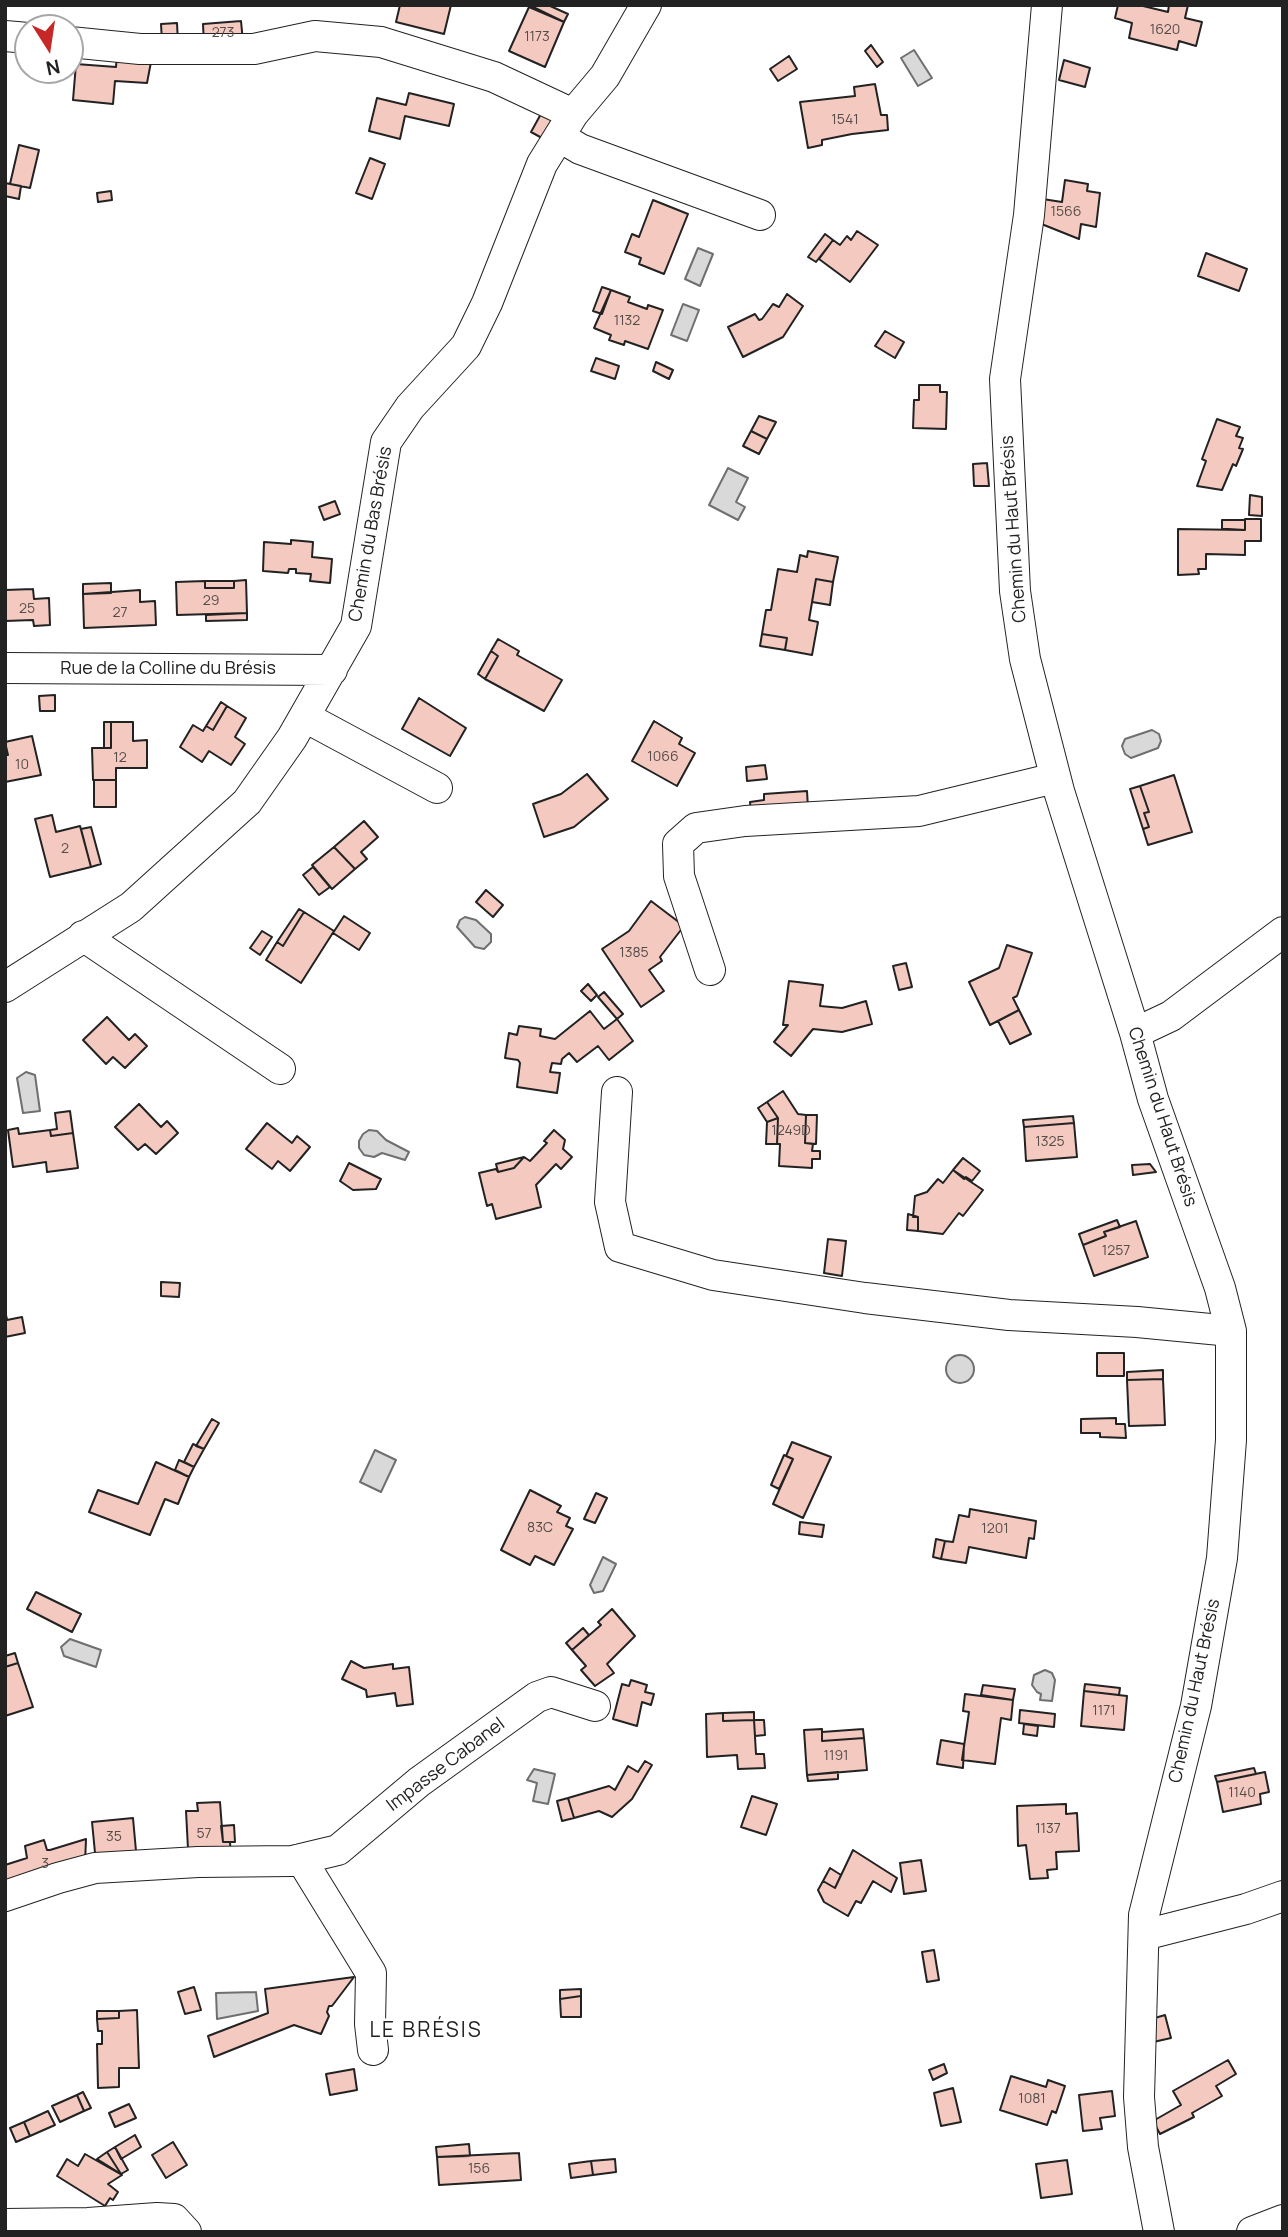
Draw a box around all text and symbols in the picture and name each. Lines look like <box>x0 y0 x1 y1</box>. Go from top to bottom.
north arrow <box>14 14 84 84</box>
house number: 1620 <box>1150 22 1180 38</box>
house number: 273 <box>212 25 234 41</box>
house number: 1173 <box>524 29 550 45</box>
text: N <box>44 53 62 82</box>
house number: 1541 <box>831 112 859 128</box>
house number: 1566 <box>1051 204 1081 220</box>
house number: 1132 <box>614 313 640 329</box>
street label: Chemin du Haut Brésis <box>997 435 1031 623</box>
street label: Chemin du Bas Brésis <box>345 445 397 623</box>
house number: 29 <box>203 593 219 609</box>
house number: 25 <box>19 601 35 617</box>
house number: 27 <box>112 605 128 621</box>
street label: Rue de la Colline du Brésis <box>60 658 276 680</box>
house number: 1066 <box>647 749 679 765</box>
house number: 12 <box>113 750 127 766</box>
house number: 10 <box>15 757 29 773</box>
house number: 2 <box>61 841 69 857</box>
house number: 1385 <box>619 945 649 961</box>
street label: Chemin du Haut Brésis <box>1123 1024 1201 1210</box>
house number: 1249D <box>771 1123 811 1139</box>
house number: 1325 <box>1035 1134 1065 1150</box>
house number: 1257 <box>1102 1243 1130 1259</box>
house number: 83C <box>527 1520 553 1536</box>
house number: 1201 <box>981 1521 1009 1537</box>
street label: Chemin du Haut Brésis <box>1165 1597 1225 1785</box>
house number: 1171 <box>1092 1703 1116 1719</box>
street label: Impasse Cabanel <box>383 1714 509 1816</box>
house number: 1191 <box>823 1748 849 1764</box>
house number: 1140 <box>1228 1785 1256 1801</box>
house number: 1137 <box>1035 1821 1061 1837</box>
house number: 57 <box>196 1826 212 1842</box>
house number: 35 <box>106 1829 122 1845</box>
house number: 3 <box>41 1856 49 1872</box>
district label: LE BRÉSIS <box>371 2018 481 2044</box>
house number: 1081 <box>1018 2091 1046 2107</box>
house number: 156 <box>468 2161 490 2177</box>

